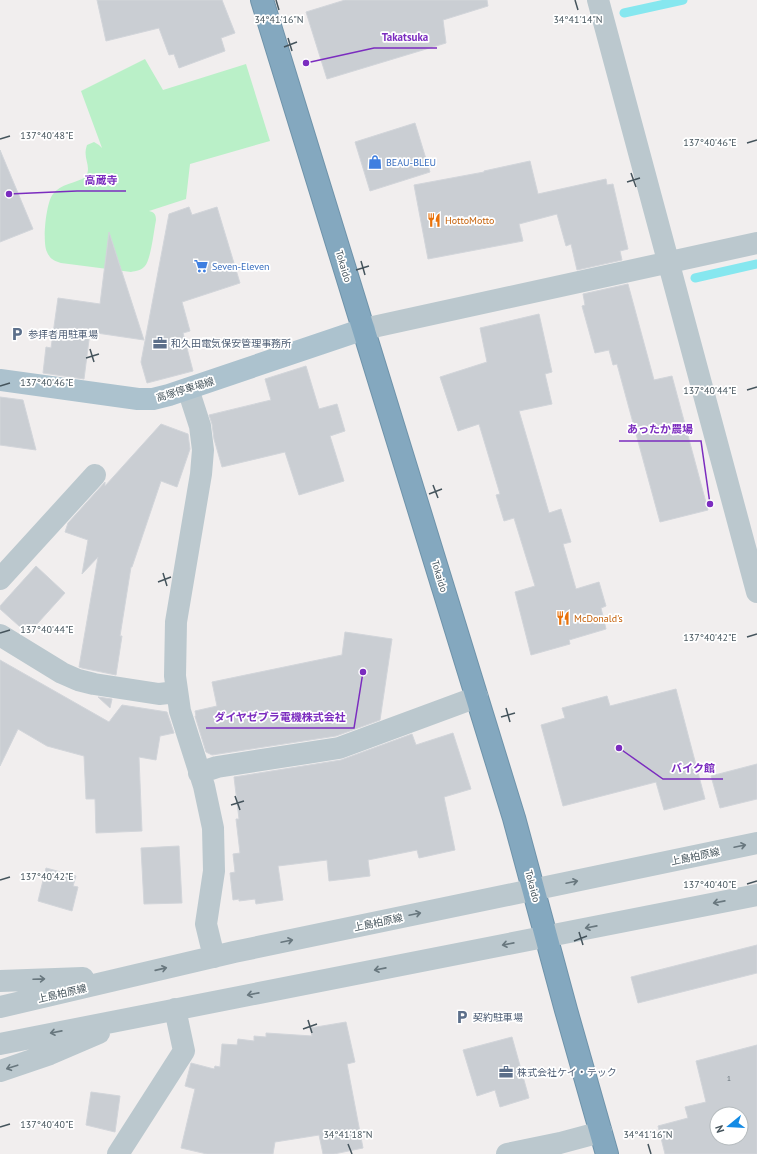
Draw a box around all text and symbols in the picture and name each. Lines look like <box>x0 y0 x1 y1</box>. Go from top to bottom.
text: 34°41'16"N <box>254 13 304 26</box>
text: 34°41'14"N <box>553 13 603 26</box>
callout: Takatsuka <box>374 25 437 48</box>
text: Takatsuka <box>382 30 428 44</box>
text: 137°40'48"E <box>20 129 74 142</box>
text: 137°40'46"E <box>683 136 737 149</box>
shop icon: BEAU-BLEU <box>367 154 383 170</box>
place label: BEAU-BLEU <box>386 156 436 169</box>
callout: 高蔵寺 <box>77 168 126 191</box>
text: 高蔵寺 <box>85 173 118 187</box>
restaurant icon: HottoMotto <box>426 212 442 228</box>
place label: HottoMotto <box>445 214 494 227</box>
street label: Tokaido <box>333 249 355 284</box>
supermarket icon: Seven-Eleven <box>193 258 209 274</box>
place label: Seven-Eleven <box>212 260 269 273</box>
parking icon: 参拝者用駐車場 <box>9 326 25 342</box>
place label: 参拝者用駐車場 <box>28 328 98 341</box>
office icon: 和久田電気保安管理事務所 <box>152 335 168 351</box>
place label: 和久田電気保安管理事務所 <box>171 337 291 350</box>
street label: 高塚停車場線 <box>155 374 216 404</box>
text: 137°40'46"E <box>20 376 74 389</box>
text: 137°40'44"E <box>683 384 737 397</box>
callout: あったか農場 <box>619 418 701 441</box>
text: あったか農場 <box>627 422 693 436</box>
street label: Tokaido <box>429 559 451 594</box>
restaurant icon: McDonald's <box>555 610 571 626</box>
place label: McDonald's <box>574 612 623 625</box>
text: 137°40'44"E <box>20 623 74 636</box>
text: 137°40'42"E <box>683 631 737 644</box>
callout: ダイヤゼブラ電機株式会社 <box>206 705 354 728</box>
text: ダイヤゼブラ電機株式会社 <box>214 710 346 724</box>
callout: バイク館 <box>663 756 723 779</box>
text: バイク館 <box>671 761 715 775</box>
one-way arrow <box>733 842 746 850</box>
street label: 上島柏原線 <box>669 845 721 868</box>
street label: Tokaido <box>522 869 543 904</box>
text: 137°40'42"E <box>20 870 74 883</box>
one-way arrow <box>565 877 578 885</box>
text: 137°40'40"E <box>683 878 737 891</box>
one-way arrow <box>713 899 726 907</box>
one-way arrow <box>408 910 421 918</box>
street label: 上島柏原線 <box>352 911 404 934</box>
one-way arrow <box>585 924 598 932</box>
one-way arrow <box>281 937 294 945</box>
one-way arrow <box>502 940 515 948</box>
one-way arrow <box>154 965 167 973</box>
one-way arrow <box>374 965 387 973</box>
one-way arrow <box>32 976 45 983</box>
street label: 上島柏原線 <box>36 982 88 1005</box>
one-way arrow <box>246 990 259 998</box>
parking icon: 契約駐車場 <box>454 1009 470 1025</box>
place label: 契約駐車場 <box>473 1011 523 1024</box>
one-way arrow <box>50 1029 63 1037</box>
one-way arrow <box>5 1064 18 1071</box>
office icon: 株式会社ケイ・テック <box>498 1064 514 1080</box>
place label: 株式会社ケイ・テック <box>517 1066 617 1079</box>
house number: 1 <box>727 1073 731 1083</box>
north arrow <box>709 1106 749 1146</box>
text: 137°40'40"E <box>20 1118 74 1131</box>
text: N <box>712 1123 727 1135</box>
text: 34°41'18"N <box>323 1128 373 1141</box>
text: 34°41'16"N <box>623 1128 673 1141</box>

